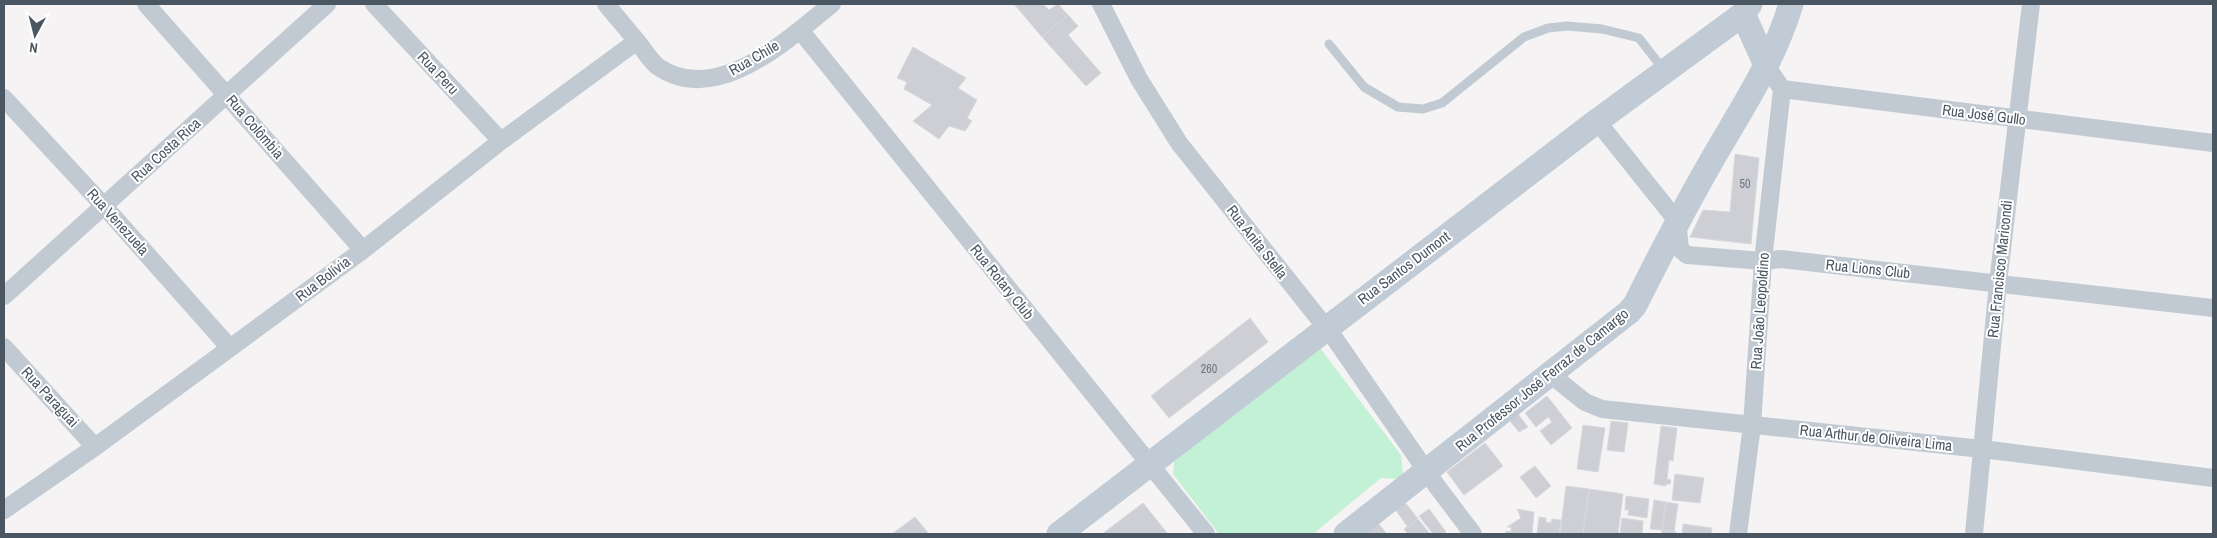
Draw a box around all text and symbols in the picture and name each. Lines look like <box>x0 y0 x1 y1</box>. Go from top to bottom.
north arrow <box>10 10 60 60</box>
street label: Rua Chile <box>725 35 783 80</box>
text: N <box>28 38 39 57</box>
street label: Rua Peru <box>413 46 464 99</box>
street label: Rua Colômbia <box>222 90 289 163</box>
street label: Rua José Gullo <box>1941 99 2027 130</box>
street label: Rua Costa Rica <box>126 113 205 186</box>
house number: 50 <box>1740 176 1750 192</box>
street label: Rua Venezuela <box>83 184 154 260</box>
street label: Rua Francisco Maricondi <box>1982 199 2017 339</box>
street label: Rua Anita Stella <box>1222 200 1293 283</box>
street label: Rua Santos Dumont <box>1353 226 1455 309</box>
street label: Rua Rotary Club <box>966 240 1039 324</box>
street label: Rua Bolívia <box>291 251 355 306</box>
street label: Rua João Leopoldino <box>1745 252 1774 370</box>
street label: Rua Lions Club <box>1825 254 1911 283</box>
street label: Rua Professor José Ferraz de Camargo <box>1451 303 1633 456</box>
house number: 260 <box>1201 361 1217 377</box>
street label: Rua Paraguai <box>17 362 84 432</box>
street label: Rua Arthur de Oliveira Lima <box>1799 419 1953 456</box>

